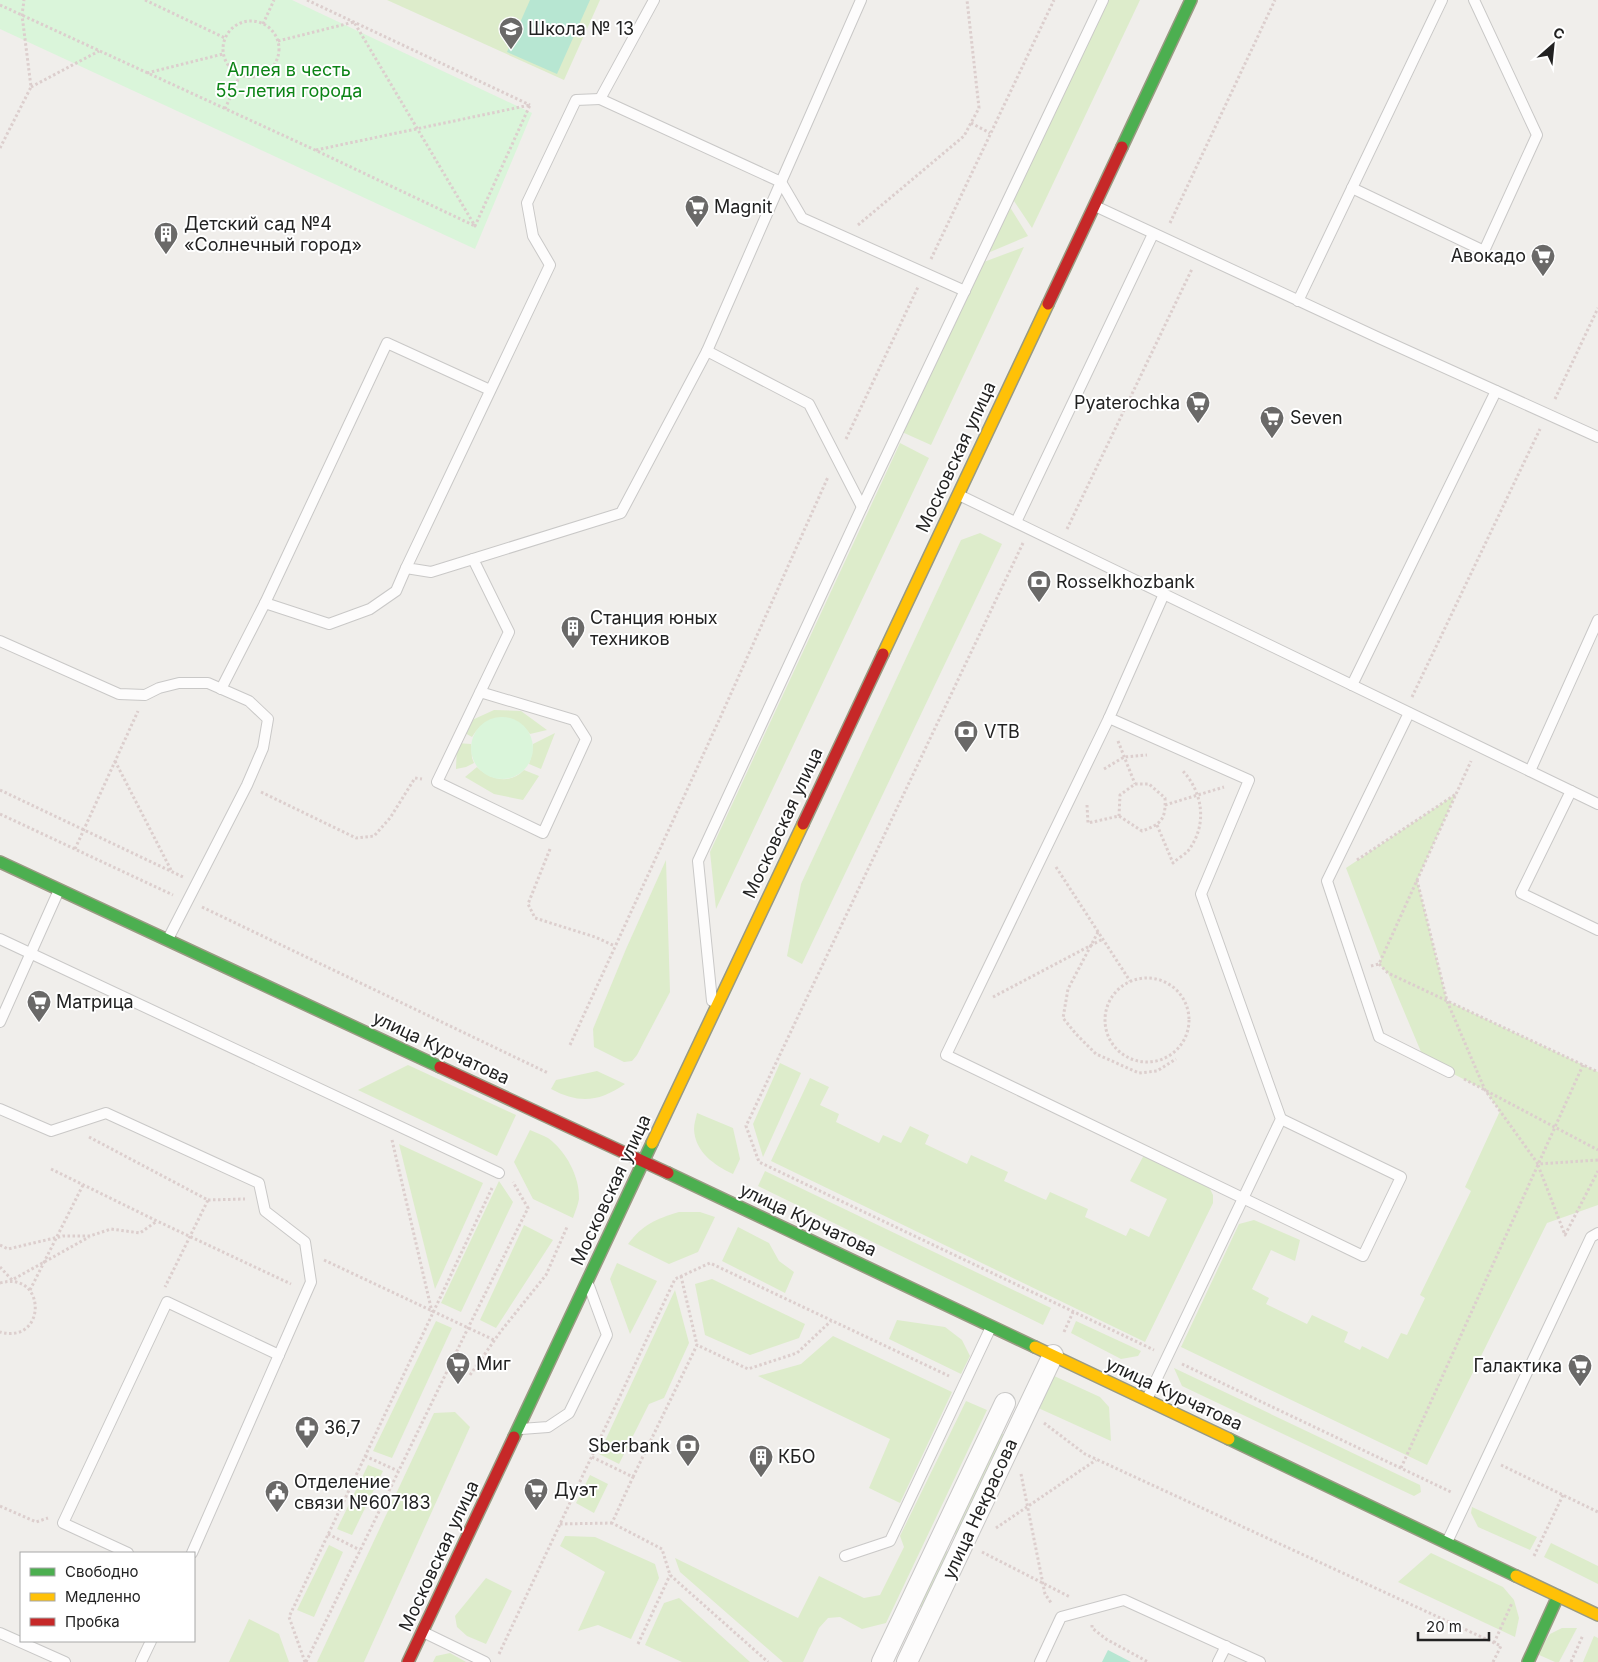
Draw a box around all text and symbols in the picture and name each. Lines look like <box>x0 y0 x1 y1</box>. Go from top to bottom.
school or university icon: Школа № 13 <box>498 16 524 50</box>
place label: Школа № 13 <box>528 18 634 39</box>
north arrow <box>1528 20 1578 70</box>
text: С <box>1551 23 1568 43</box>
park label: Аллея в честь 55-летия города <box>216 59 362 101</box>
supermarket icon: Magnit <box>684 194 710 228</box>
place label: Magnit <box>714 196 772 217</box>
place label: Детский сад №4 «Солнечный город» <box>184 213 362 255</box>
building icon: Детский сад №4 «Солнечный город» <box>153 221 179 255</box>
supermarket icon: Авокадо <box>1530 243 1556 277</box>
place label: Авокадо <box>1451 245 1526 266</box>
street label: Московская улица <box>911 378 1000 536</box>
supermarket icon: Pyaterochka <box>1185 390 1211 424</box>
place label: Pyaterochka <box>1074 392 1180 413</box>
supermarket icon: Seven <box>1259 405 1285 439</box>
place label: Seven <box>1290 407 1343 428</box>
bank icon: Rosselkhozbank <box>1026 569 1052 603</box>
place label: Rosselkhozbank <box>1056 571 1195 592</box>
place label: Станция юных техников <box>590 607 718 649</box>
building icon: Станция юных техников <box>560 615 586 649</box>
bank icon: VTB <box>953 719 979 753</box>
place label: VTB <box>984 721 1020 742</box>
street label: Московская улица <box>738 744 827 902</box>
supermarket icon: Матрица <box>26 989 52 1023</box>
place label: Матрица <box>56 991 134 1012</box>
street label: улица Курчатова <box>369 1007 513 1088</box>
street label: Московская улица <box>566 1111 655 1269</box>
street label: улица Курчатова <box>736 1179 880 1260</box>
supermarket icon: Миг <box>445 1351 471 1385</box>
place label: Миг <box>476 1353 511 1374</box>
street label: улица Курчатова <box>1102 1353 1246 1434</box>
supermarket icon: Галактика <box>1567 1353 1593 1387</box>
place label: Галактика <box>1473 1355 1562 1376</box>
pharmacy icon: 36,7 <box>294 1415 320 1449</box>
place label: 36,7 <box>324 1417 361 1438</box>
bank icon: Sberbank <box>675 1433 701 1467</box>
place label: Sberbank <box>588 1435 670 1456</box>
street label: улица Некрасова <box>938 1435 1021 1582</box>
building icon: КБО <box>748 1444 774 1478</box>
place label: КБО <box>778 1446 816 1467</box>
place label: Отделение связи №607183 <box>294 1471 431 1513</box>
street label: Московская улица <box>394 1477 483 1635</box>
supermarket icon: Дуэт <box>523 1477 549 1511</box>
public building icon: Отделение связи №607183 <box>264 1479 290 1513</box>
place label: Дуэт <box>554 1479 598 1500</box>
legend <box>20 1552 195 1642</box>
text: Свободно <box>65 1562 139 1581</box>
text: Медленно <box>65 1587 141 1606</box>
scale bar <box>1418 1610 1489 1642</box>
text: Пробка <box>65 1612 120 1631</box>
text: 20 m <box>1426 1617 1462 1636</box>

